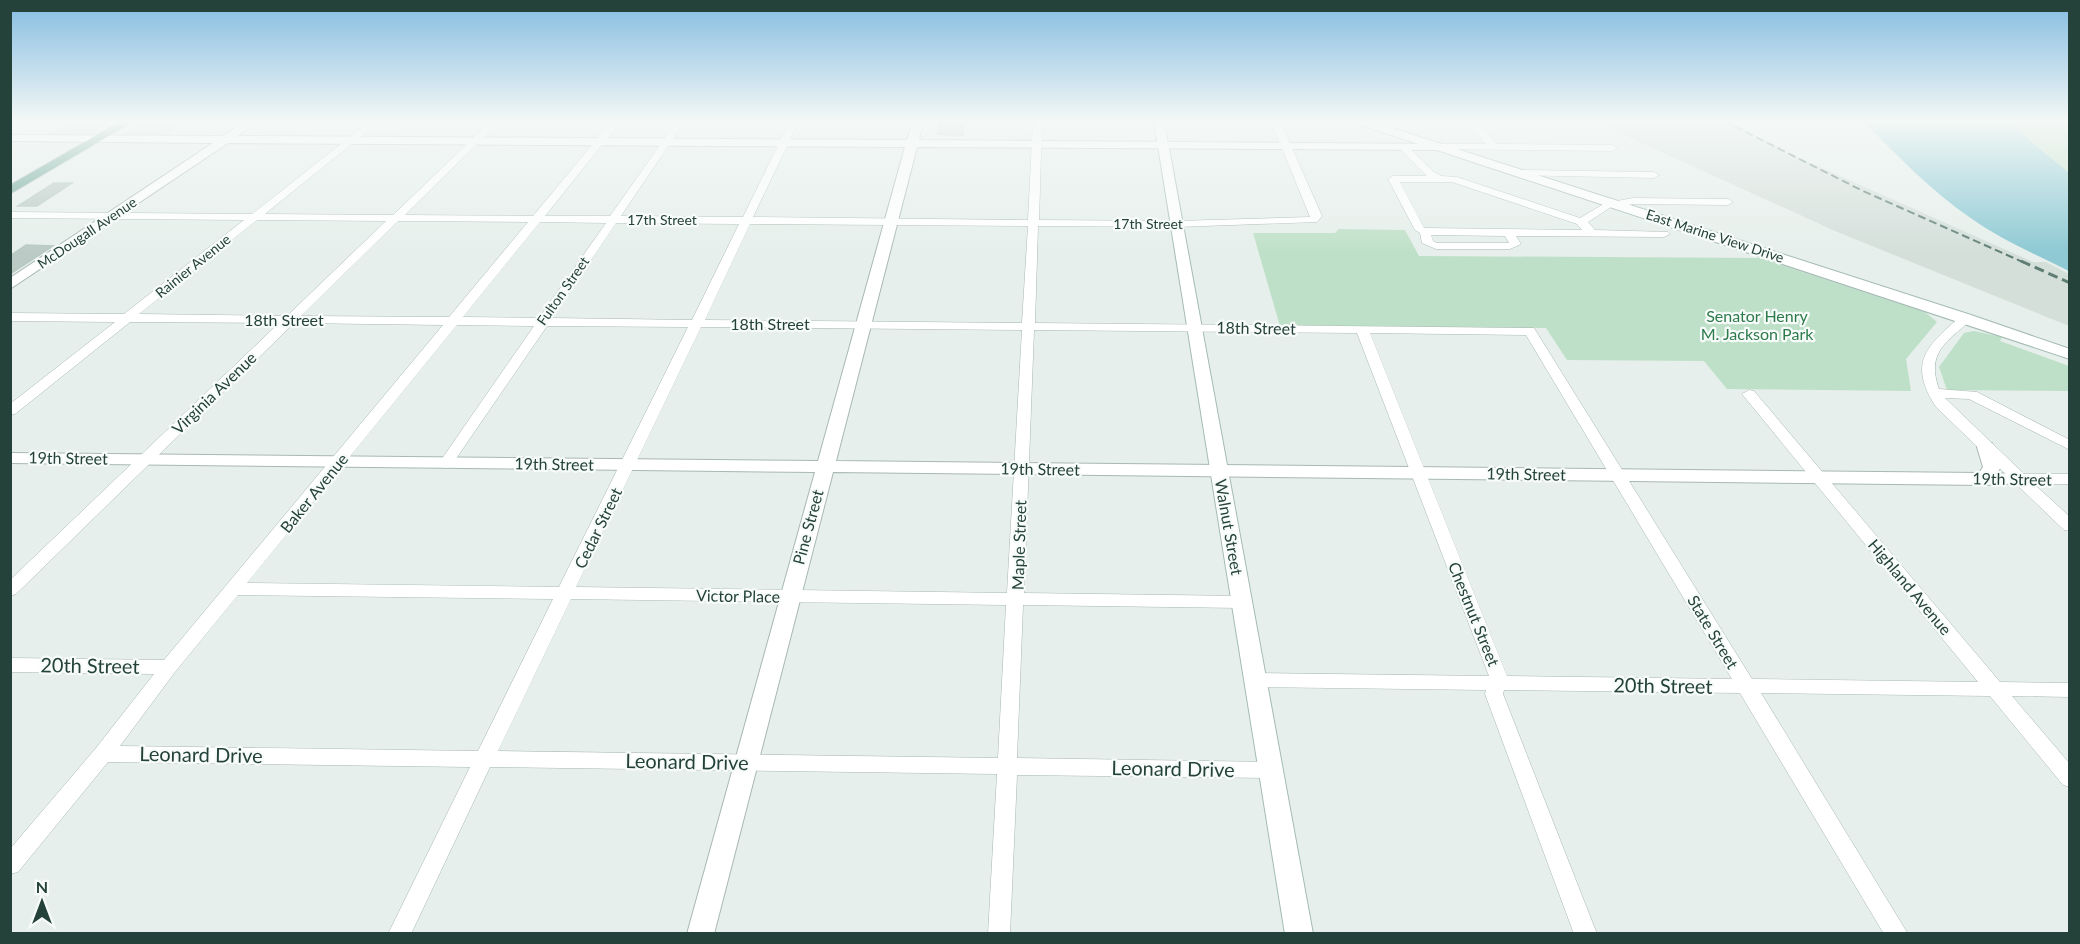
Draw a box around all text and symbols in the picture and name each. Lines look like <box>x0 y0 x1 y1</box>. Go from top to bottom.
street label: McDougall Avenue <box>34 193 140 272</box>
street label: East Marine View Drive <box>1644 205 1786 266</box>
street label: 17th Street <box>627 211 697 228</box>
street label: 17th Street <box>1113 215 1183 232</box>
street label: Rainier Avenue <box>152 230 234 301</box>
street label: Fulton Street <box>533 253 592 328</box>
park label: Senator Henry M. Jackson Park <box>1701 306 1814 343</box>
street label: 18th Street <box>244 310 324 329</box>
street label: 18th Street <box>730 314 810 333</box>
street label: 18th Street <box>1216 317 1296 338</box>
street label: Virginia Avenue <box>168 348 260 438</box>
street label: 19th Street <box>28 447 108 468</box>
street label: Baker Avenue <box>276 449 351 536</box>
street label: 19th Street <box>514 453 594 474</box>
street label: 19th Street <box>1000 458 1080 479</box>
street label: 19th Street <box>1486 463 1566 484</box>
street label: 19th Street <box>1972 468 2052 489</box>
street label: Walnut Street <box>1212 477 1247 577</box>
street label: Cedar Street <box>570 484 625 571</box>
street label: Pine Street <box>788 487 827 567</box>
street label: Maple Street <box>1007 499 1030 590</box>
street label: Highland Avenue <box>1865 535 1956 638</box>
street label: Chestnut Street <box>1445 559 1504 669</box>
street label: Victor Place <box>696 585 780 606</box>
street label: State Street <box>1684 592 1743 672</box>
street label: 20th Street <box>40 652 140 678</box>
street label: 20th Street <box>1613 672 1713 698</box>
street label: Leonard Drive <box>139 741 263 767</box>
street label: Leonard Drive <box>625 748 749 774</box>
street label: Leonard Drive <box>1111 755 1235 781</box>
north arrow <box>12 872 72 932</box>
text: N <box>36 877 48 896</box>

